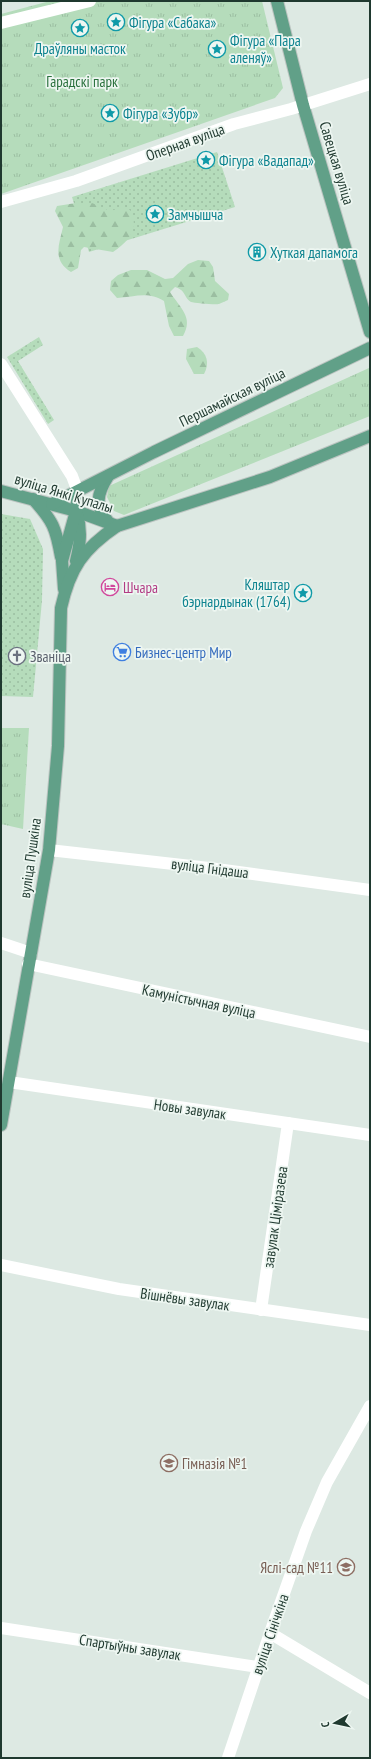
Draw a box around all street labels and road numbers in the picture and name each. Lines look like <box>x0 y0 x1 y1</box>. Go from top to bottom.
street label: Оперная вуліца <box>143 119 227 165</box>
street label: Савецкая вуліца <box>315 119 359 207</box>
street label: Першамайская вуліца <box>176 363 288 431</box>
street label: вуліца Янкі Купалы <box>12 469 116 517</box>
street label: вуліца Пушкіна <box>15 817 45 899</box>
street label: вуліца Гнідаша <box>170 854 250 882</box>
street label: Камуністычная вуліца <box>140 980 258 1022</box>
street label: Новы завулак <box>153 1095 227 1123</box>
street label: завулак Ціміразева <box>258 1165 292 1269</box>
street label: Вішнёвы завулак <box>139 1283 231 1315</box>
street label: вуліца Сінічкіна <box>247 1591 293 1677</box>
street label: Спартыўны завулак <box>78 1630 182 1664</box>

